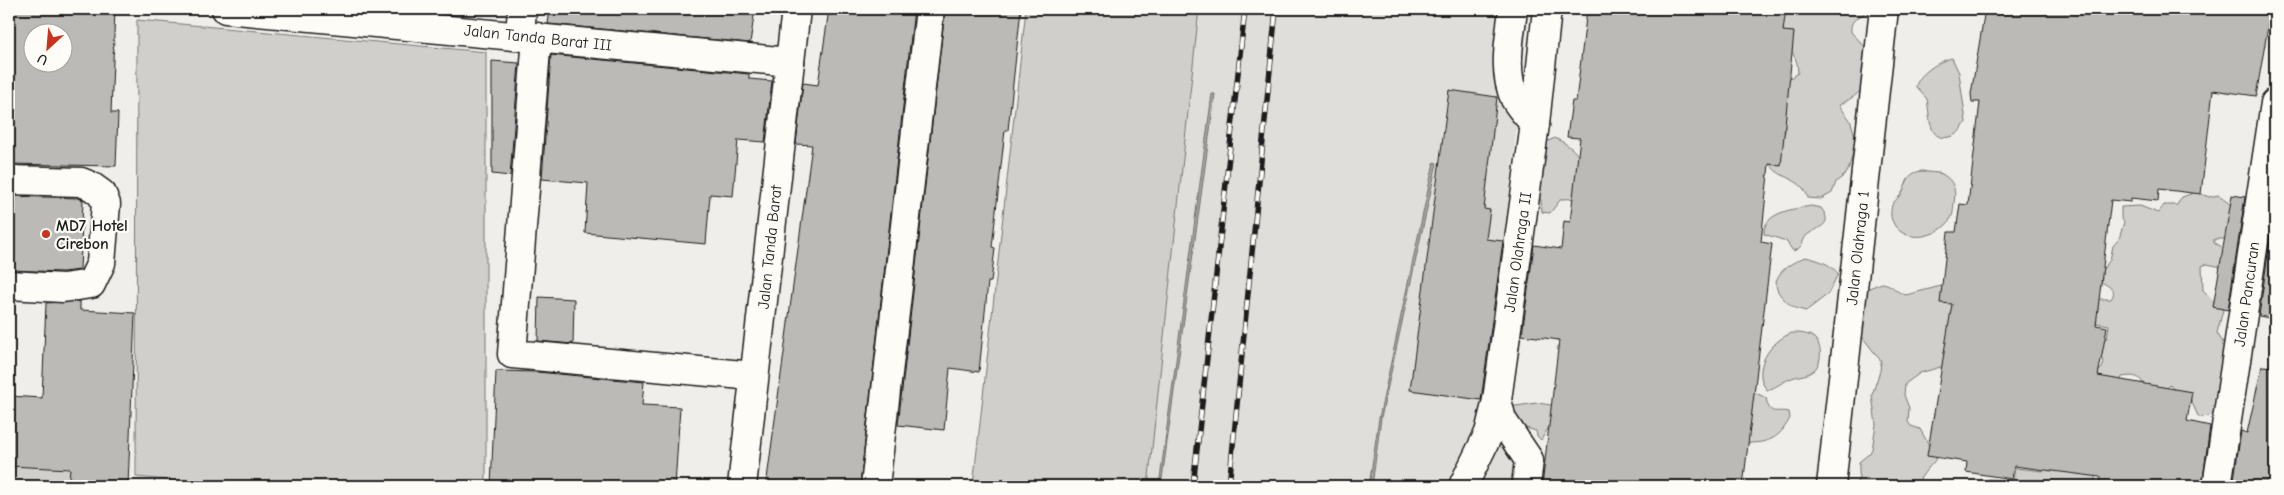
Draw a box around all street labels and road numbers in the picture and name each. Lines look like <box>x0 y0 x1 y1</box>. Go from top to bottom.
street label: Jalan Tanda Barat III <box>463 21 613 55</box>
street label: Jalan Tanda Barat <box>755 184 786 310</box>
street label: Jalan Olahraga 1 <box>1843 190 1873 306</box>
street label: Jalan Olahraga II <box>1501 191 1535 313</box>
street label: Jalan Pancuran <box>2231 240 2263 348</box>

